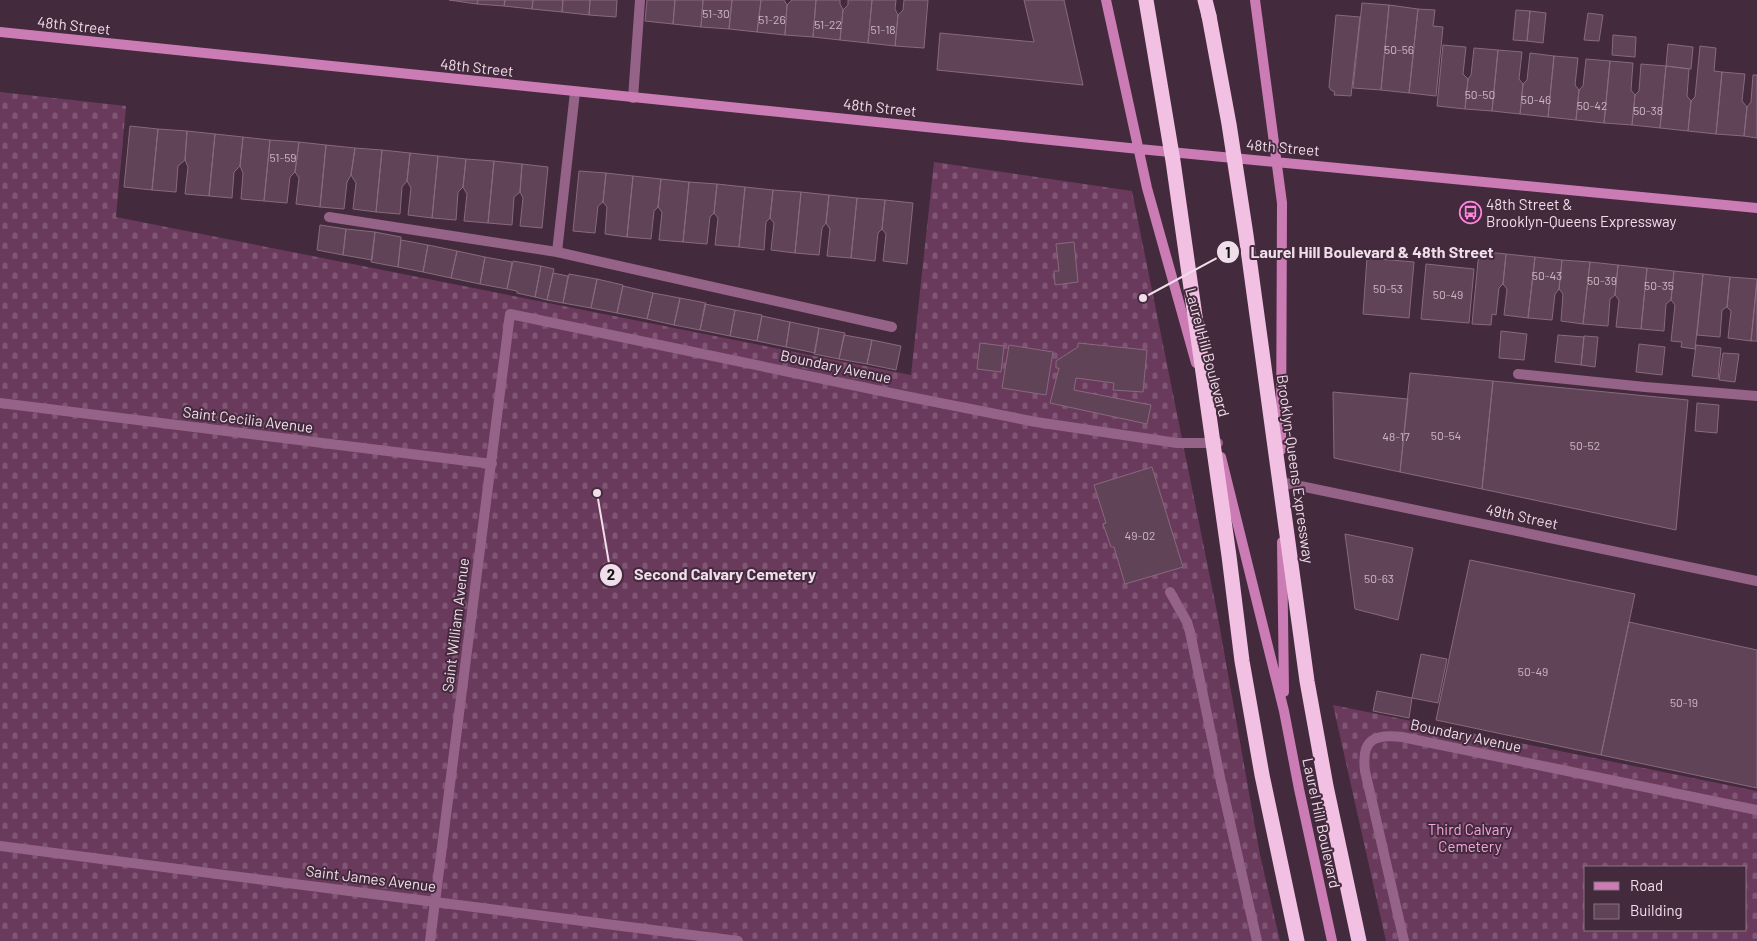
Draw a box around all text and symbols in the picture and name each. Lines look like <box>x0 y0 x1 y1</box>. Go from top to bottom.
house number: 51-30 <box>702 6 730 20</box>
street label: 48th Street <box>36 12 112 38</box>
house number: 51-26 <box>758 12 786 26</box>
house number: 51-22 <box>814 17 842 31</box>
house number: 51-18 <box>870 22 896 36</box>
house number: 50-56 <box>1384 42 1414 56</box>
street label: 48th Street <box>439 54 515 80</box>
house number: 50-50 <box>1465 87 1495 101</box>
house number: 50-46 <box>1521 92 1551 106</box>
street label: 48th Street <box>842 94 918 120</box>
house number: 50-42 <box>1577 98 1607 112</box>
house number: 50-38 <box>1633 103 1663 117</box>
street label: 48th Street <box>1246 135 1320 159</box>
house number: 51-59 <box>269 150 297 164</box>
place label: 48th Street & Brooklyn-Queens Expressway <box>1486 195 1677 230</box>
bus stop icon: 48th Street & Brooklyn-Queens Expressway <box>1458 201 1482 225</box>
callout: Laurel Hill Boulevard & 48th Street <box>1215 237 1504 268</box>
text: Laurel Hill Boulevard & 48th Street <box>1250 242 1494 261</box>
text: 1 <box>1225 243 1231 261</box>
house number: 50-43 <box>1532 268 1562 282</box>
house number: 50-39 <box>1587 273 1617 287</box>
house number: 50-35 <box>1644 278 1674 292</box>
house number: 50-53 <box>1373 281 1403 295</box>
street label: Laurel Hill Boulevard <box>1182 286 1234 418</box>
house number: 50-49 <box>1433 287 1463 301</box>
street label: Boundary Avenue <box>779 345 893 387</box>
street label: Brooklyn-Queens Expressway <box>1274 373 1318 565</box>
street label: Saint Cecilia Avenue <box>182 402 314 436</box>
house number: 50-54 <box>1431 428 1461 442</box>
house number: 48-17 <box>1382 429 1410 443</box>
house number: 50-52 <box>1570 438 1600 452</box>
street label: 49th Street <box>1484 500 1560 532</box>
house number: 49-02 <box>1125 528 1155 542</box>
street label: Saint William Avenue <box>438 557 472 693</box>
callout: Second Calvary Cemetery <box>599 559 826 590</box>
text: Second Calvary Cemetery <box>634 564 816 583</box>
text: 2 <box>607 565 615 583</box>
house number: 50-63 <box>1364 571 1394 585</box>
house number: 50-49 <box>1518 664 1548 678</box>
house number: 50-19 <box>1670 695 1698 709</box>
street label: Boundary Avenue <box>1409 714 1523 756</box>
street label: Laurel Hill Boulevard <box>1299 756 1345 890</box>
park label: Third Calvary Cemetery <box>1428 820 1512 855</box>
street label: Saint James Avenue <box>305 861 437 895</box>
legend <box>1584 866 1747 931</box>
text: Road <box>1630 876 1663 894</box>
text: Building <box>1630 901 1683 919</box>

